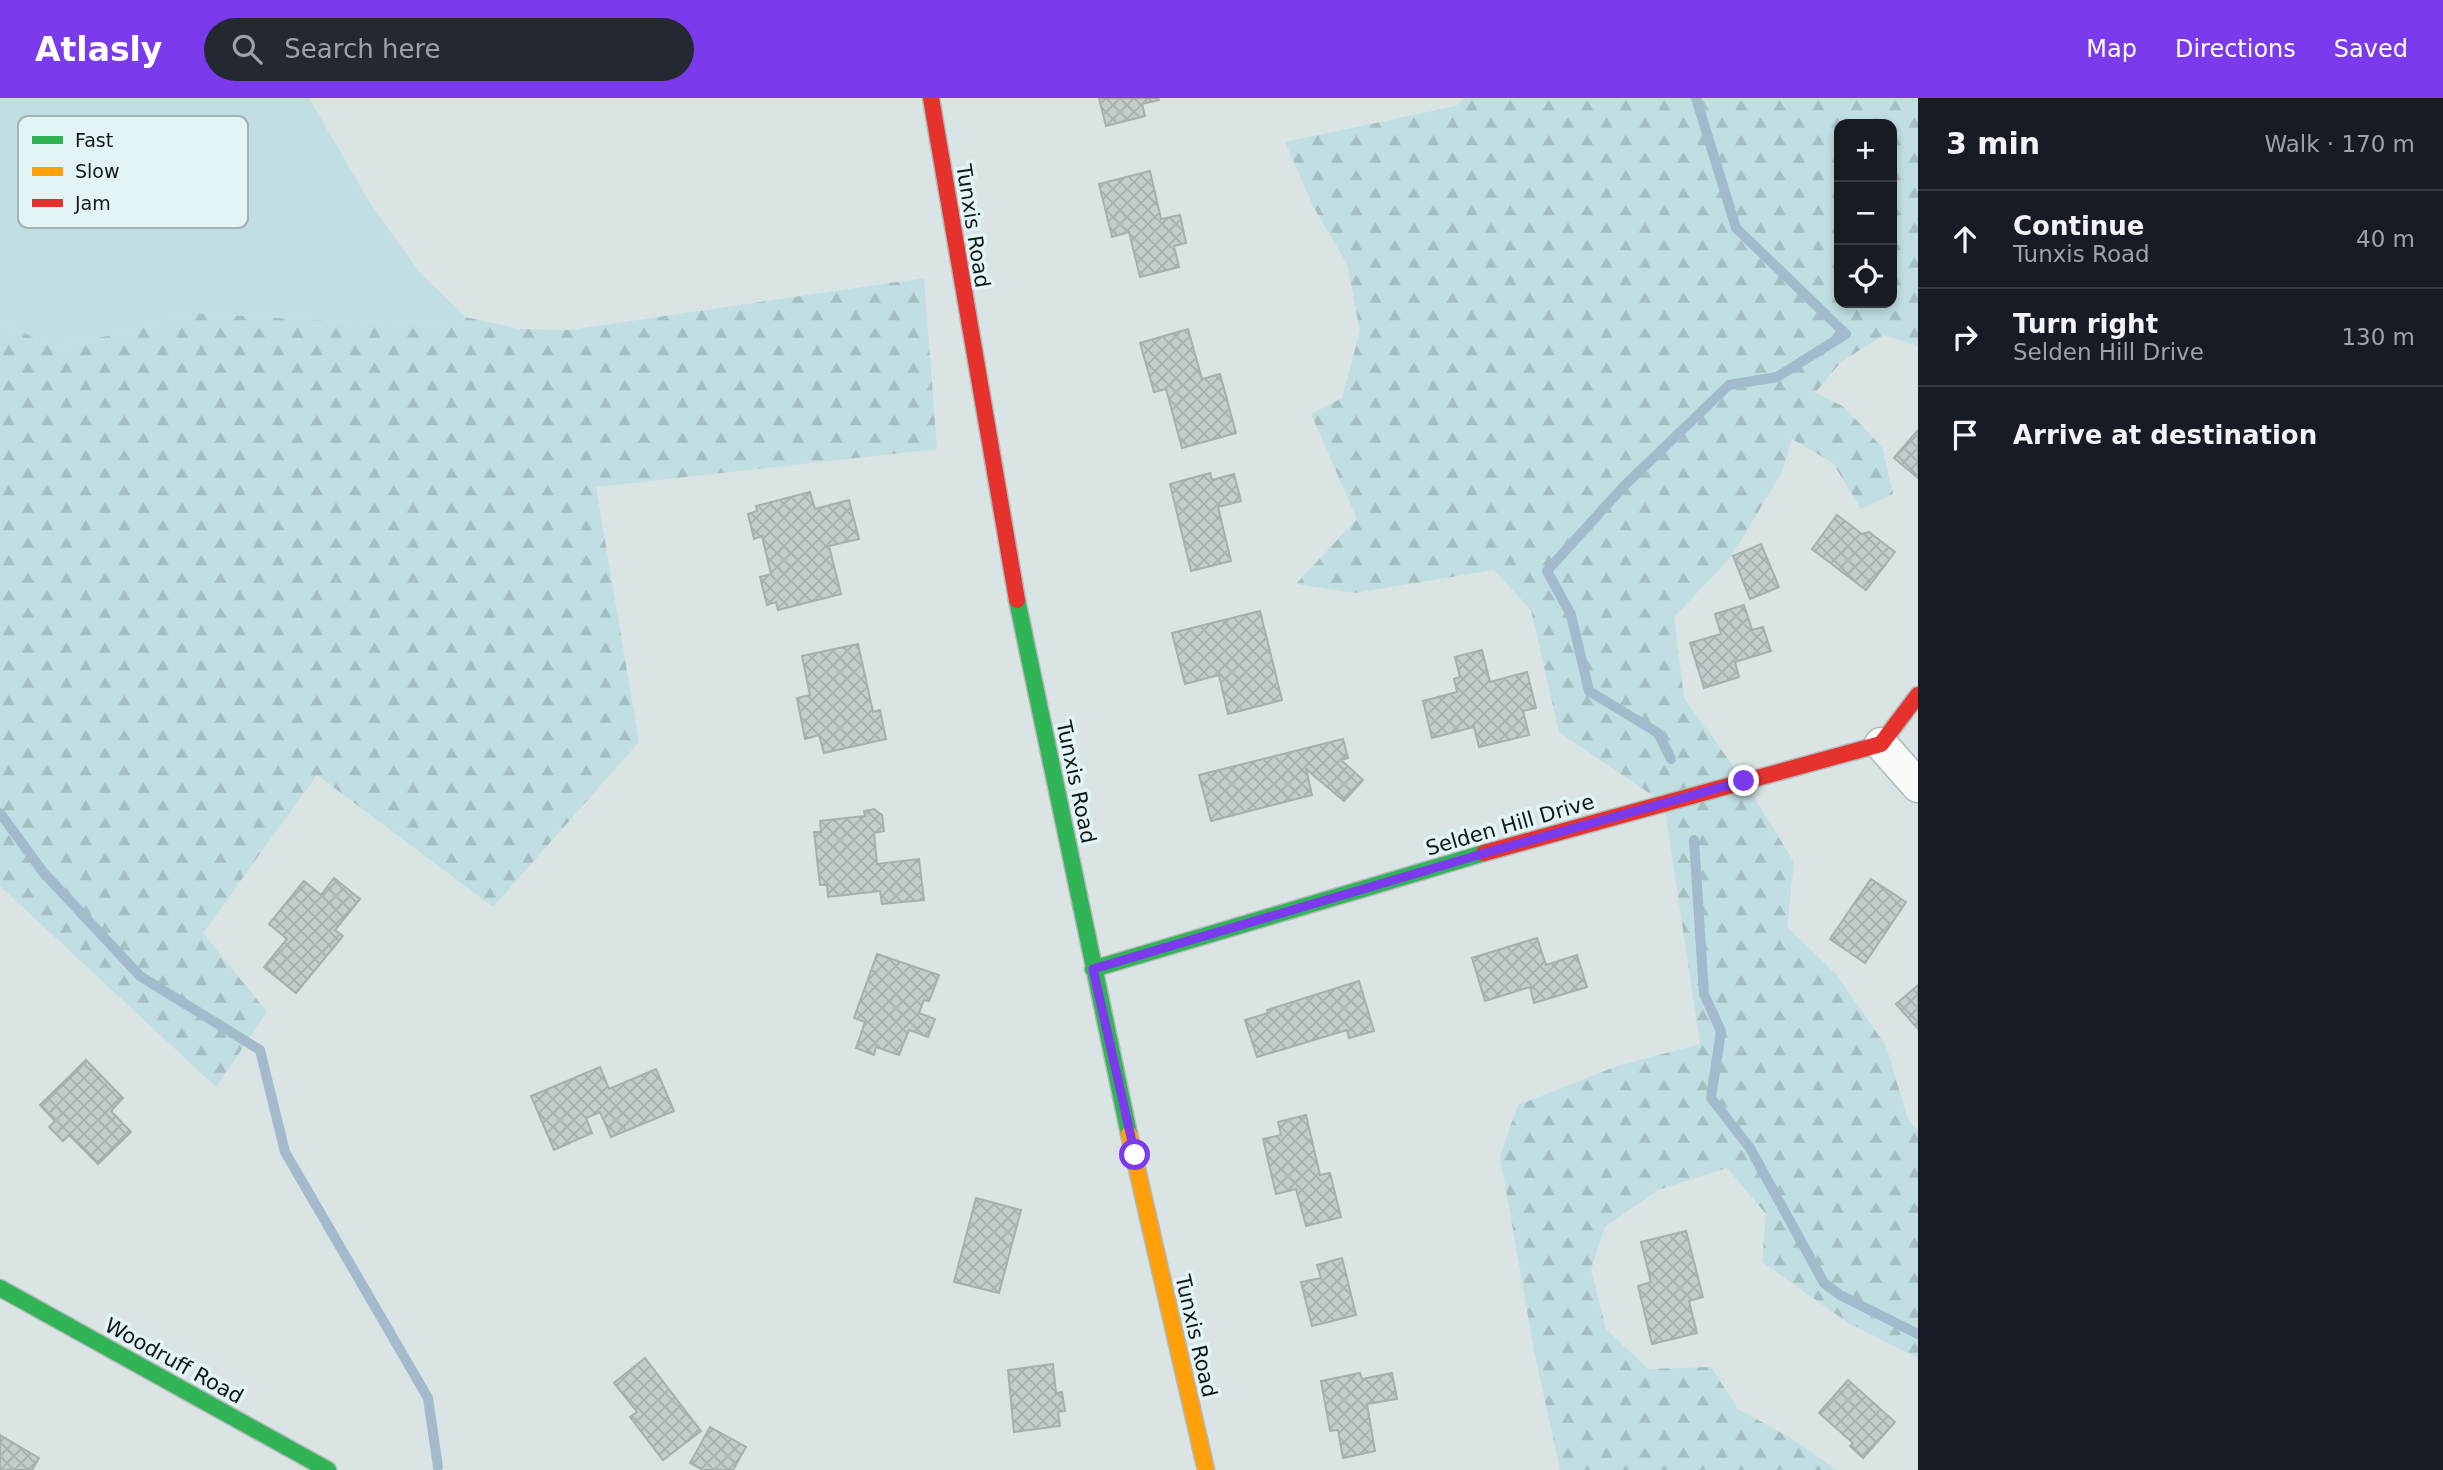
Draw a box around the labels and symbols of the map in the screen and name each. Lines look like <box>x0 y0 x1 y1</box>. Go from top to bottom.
legend <box>18 116 248 228</box>
text: Fast <box>75 129 113 151</box>
text: Slow <box>75 160 120 182</box>
street label: Tunxis Road <box>951 161 995 290</box>
text: Jam <box>74 192 111 214</box>
street label: Tunxis Road <box>1051 717 1101 846</box>
route end <box>1728 765 1759 796</box>
street label: Selden Hill Drive <box>1423 789 1597 861</box>
route start <box>1119 1139 1150 1170</box>
street label: Tunxis Road <box>1170 1272 1222 1400</box>
street label: Woodruff Road <box>101 1313 247 1409</box>

